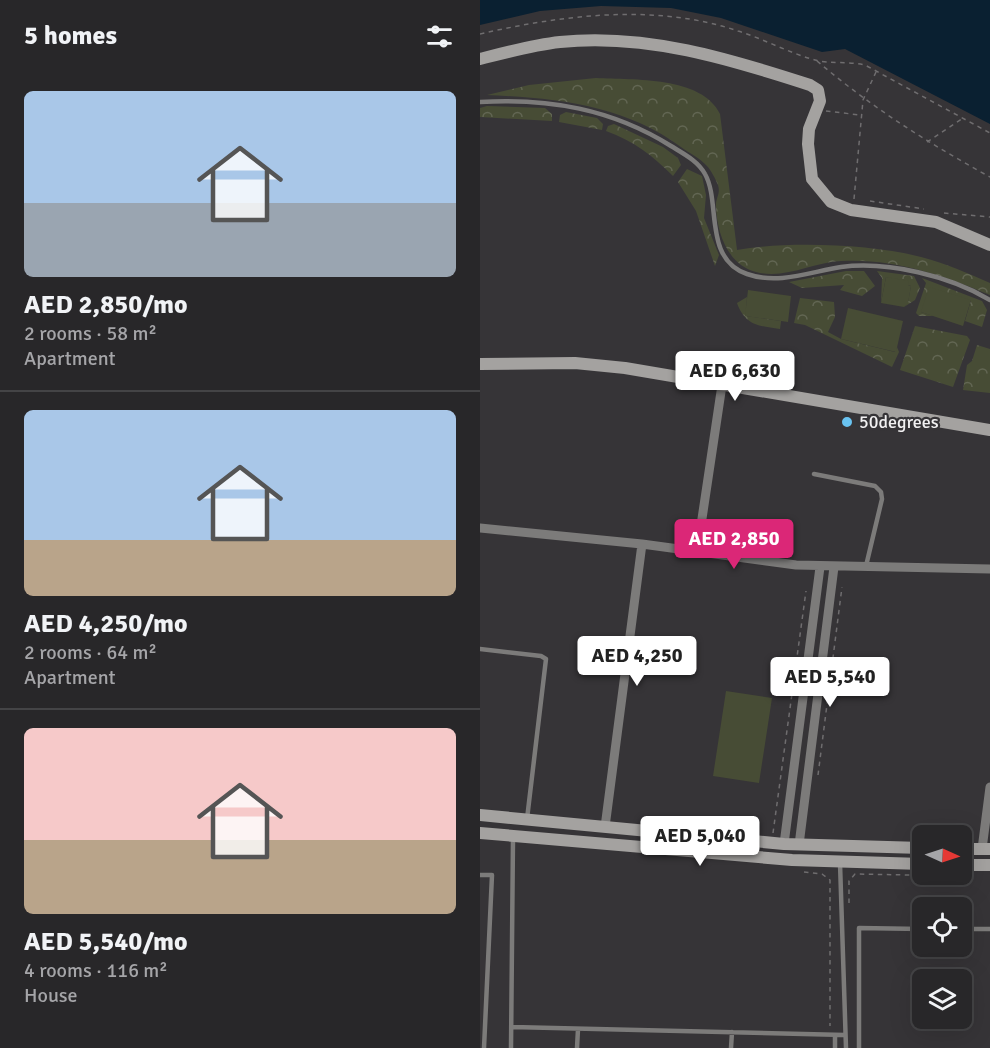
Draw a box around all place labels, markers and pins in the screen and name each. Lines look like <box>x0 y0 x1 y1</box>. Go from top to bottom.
pin: AED 6,630 <box>666 351 804 402</box>
place label: 50degrees <box>859 411 939 433</box>
marker: 50degrees <box>840 415 854 429</box>
pin: AED 2,850 <box>665 519 803 570</box>
pin: AED 4,250 <box>568 636 706 687</box>
pin: AED 5,540 <box>761 657 899 708</box>
pin: AED 5,040 <box>631 816 769 867</box>

